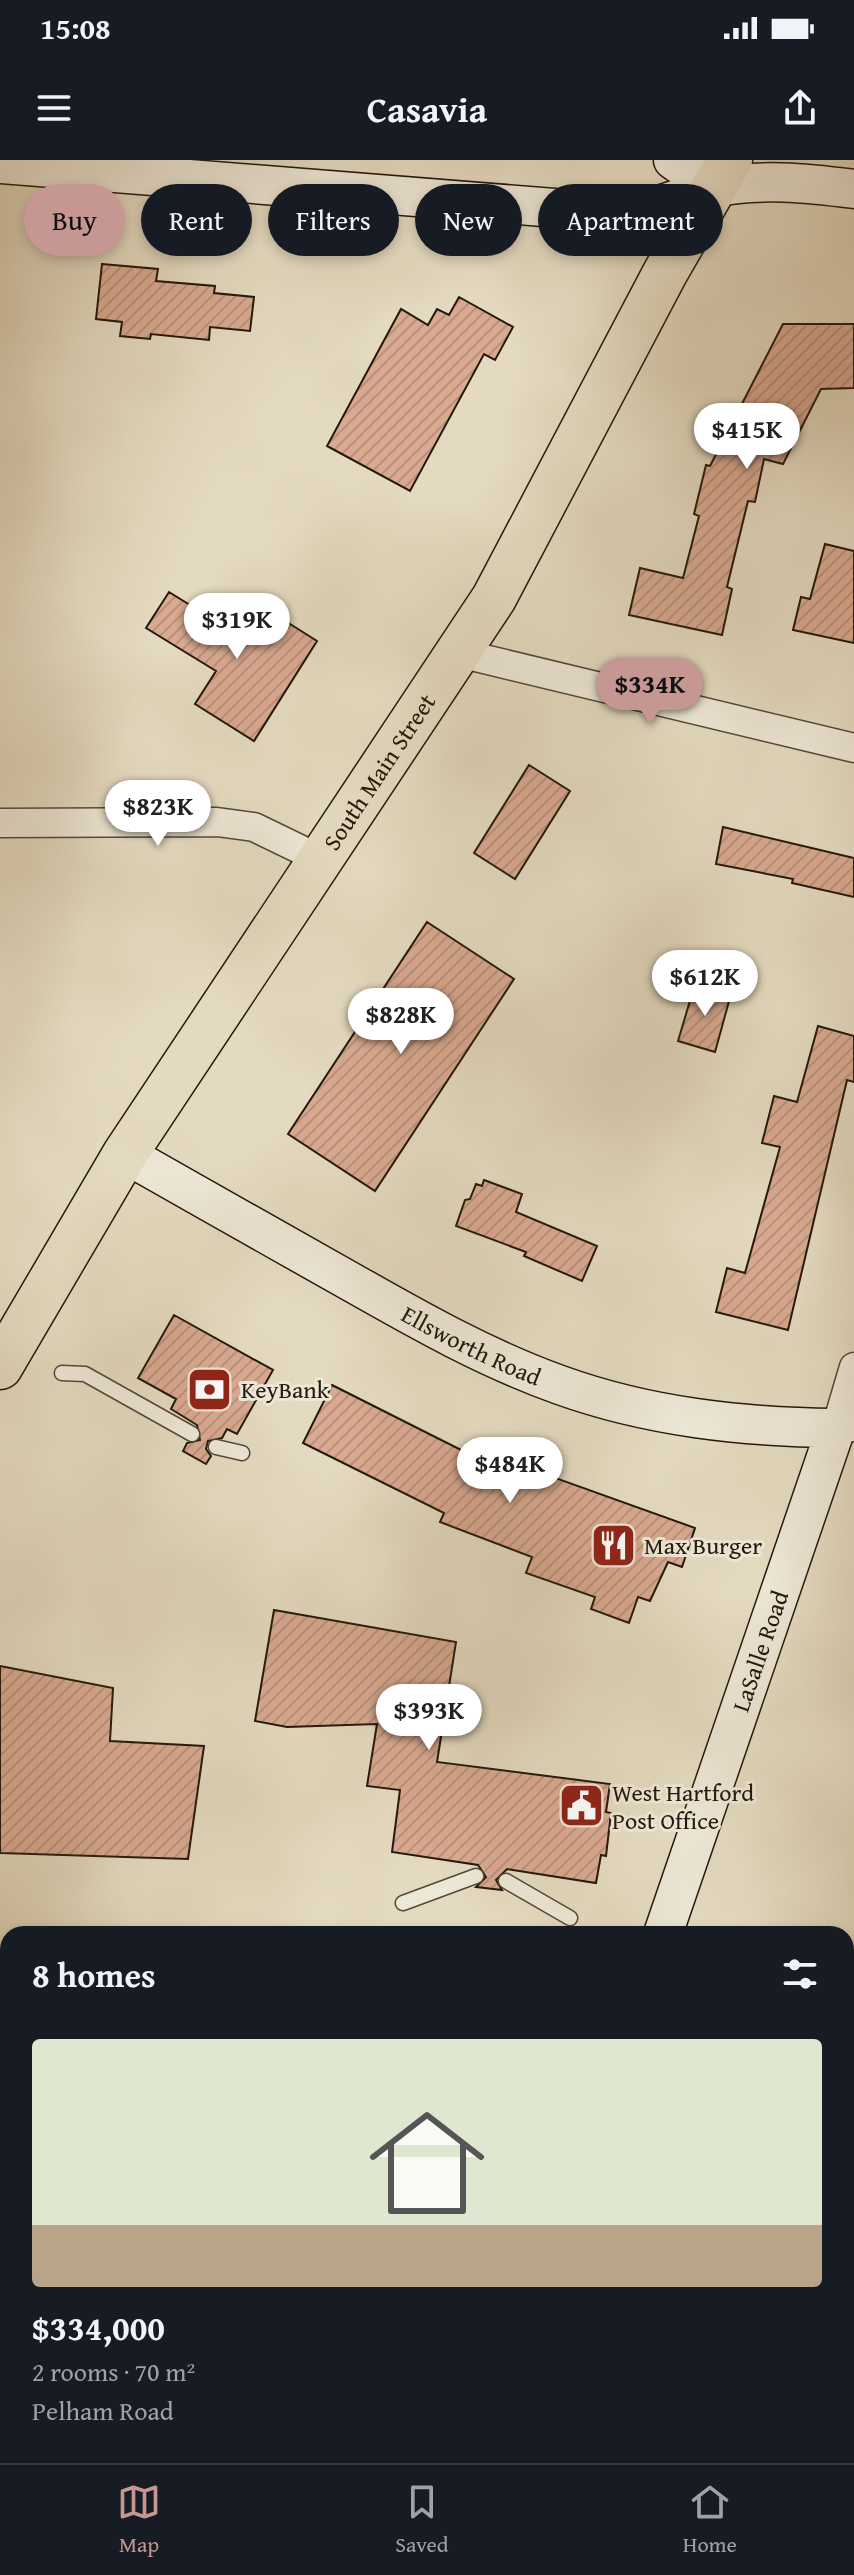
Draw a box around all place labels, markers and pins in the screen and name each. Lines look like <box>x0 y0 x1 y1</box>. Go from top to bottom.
pin: $415K <box>691 403 803 471</box>
pin: $319K <box>181 593 293 661</box>
pin: $334K <box>594 658 706 726</box>
pin: $823K <box>102 780 214 848</box>
pin: $612K <box>649 950 761 1018</box>
pin: $828K <box>345 988 457 1056</box>
bank icon: KeyBank <box>186 1365 234 1413</box>
place label: KeyBank <box>241 1372 330 1407</box>
pin: $484K <box>454 1437 566 1505</box>
restaurant icon: Max Burger <box>589 1521 637 1569</box>
place label: Max Burger <box>644 1528 762 1563</box>
pin: $393K <box>373 1684 485 1752</box>
place label: West Hartford Post Office <box>612 1775 754 1838</box>
public building icon: West Hartford Post Office <box>557 1782 605 1830</box>

